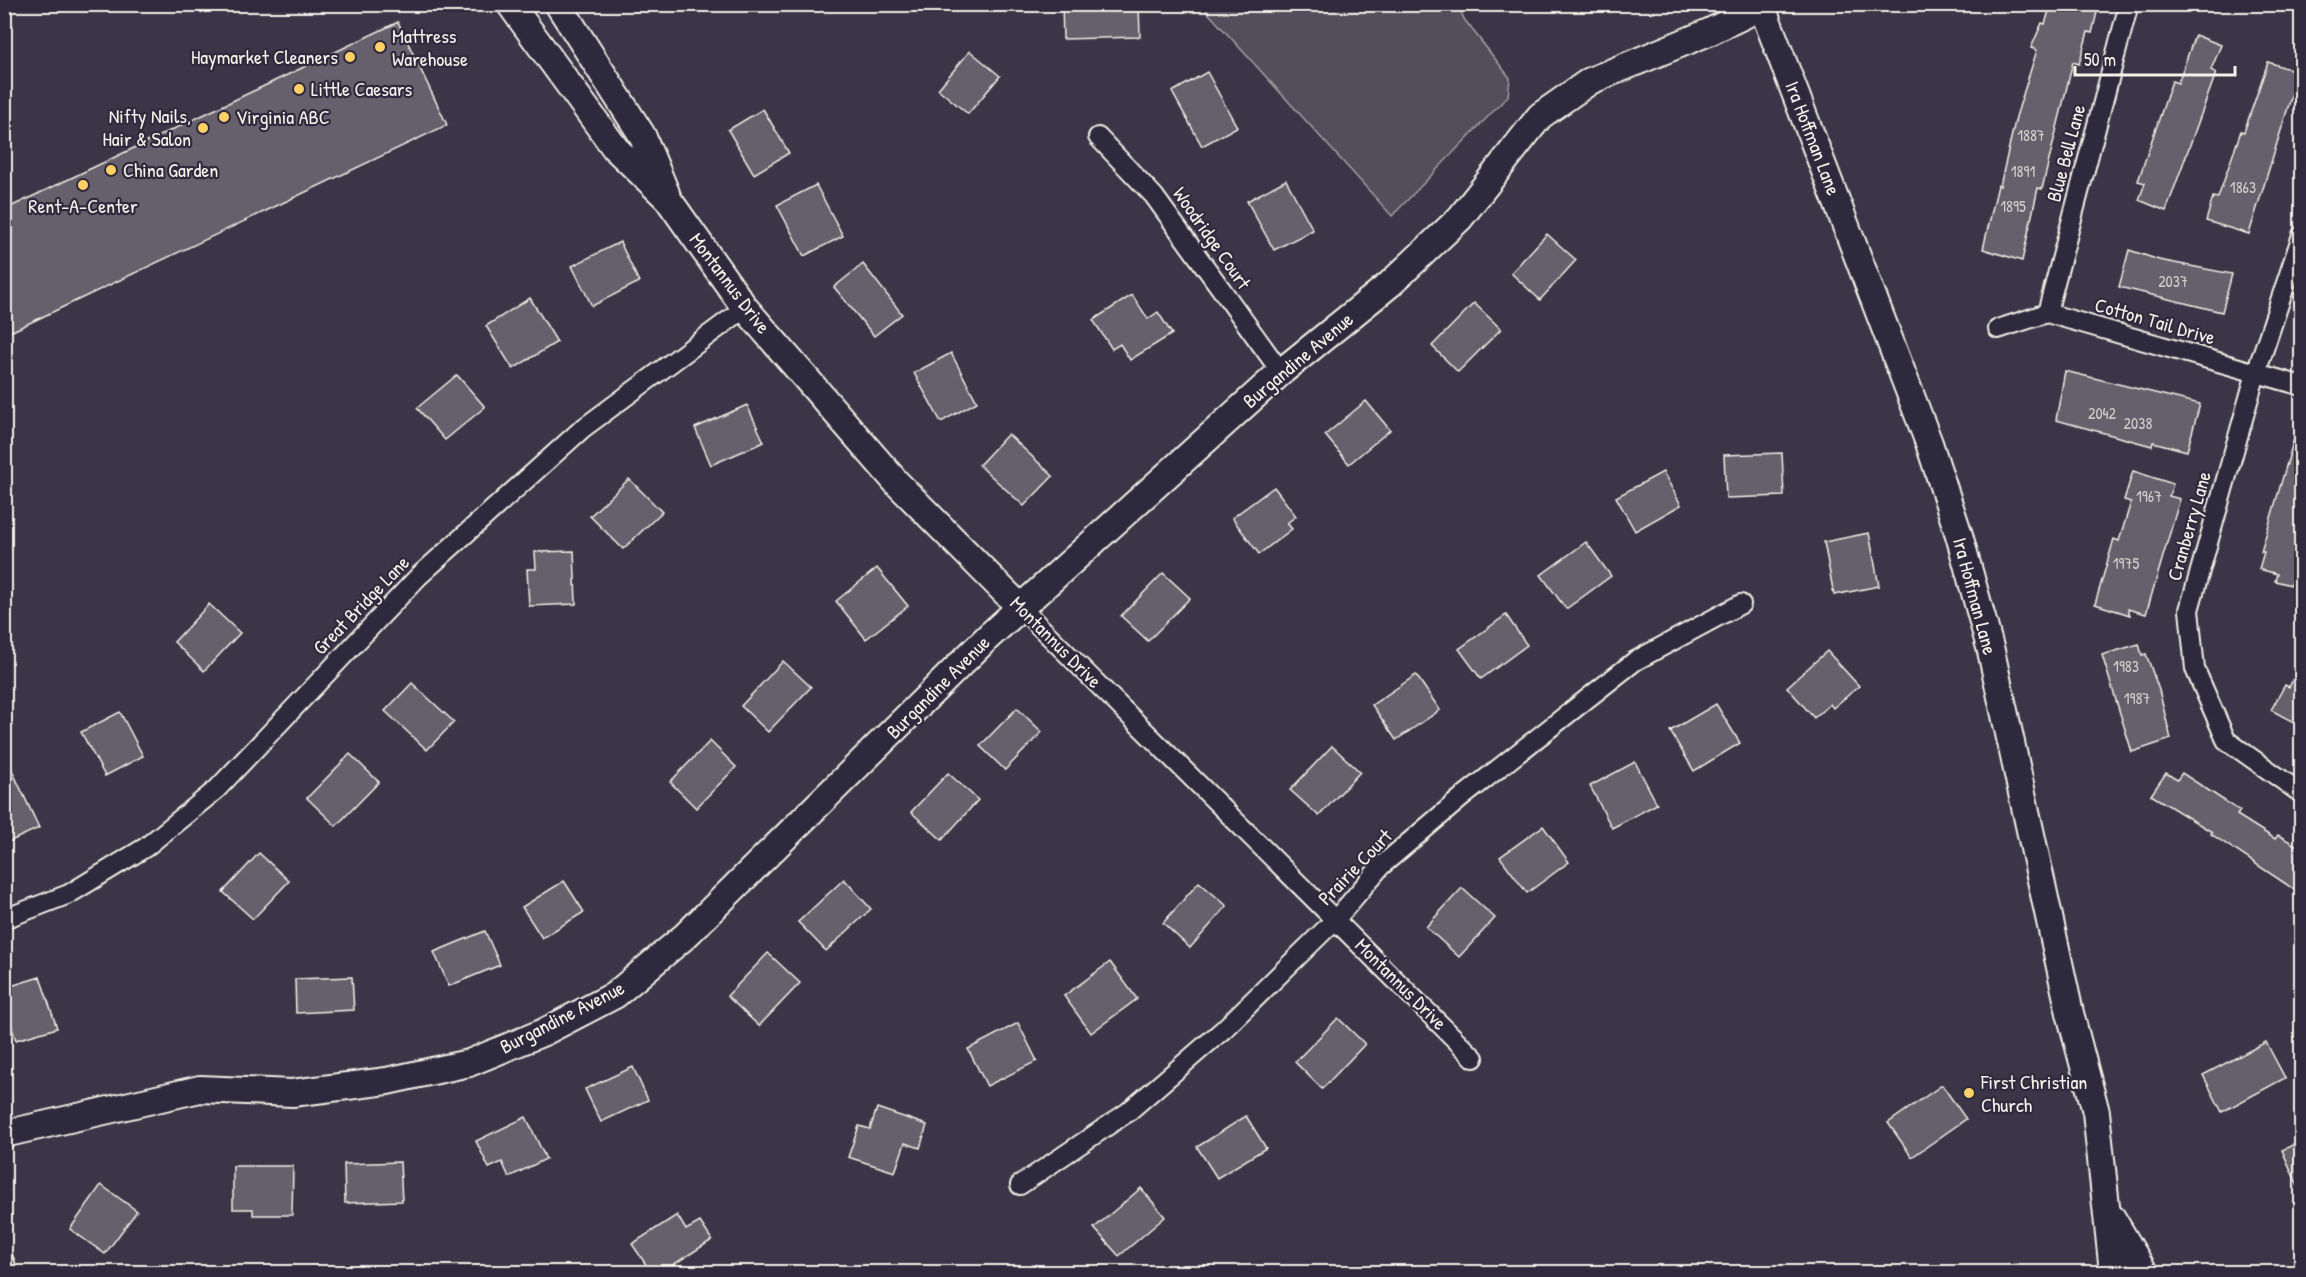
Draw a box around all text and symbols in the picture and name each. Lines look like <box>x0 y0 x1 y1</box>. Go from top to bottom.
place label: Mattress Warehouse <box>392 22 468 72</box>
scale bar <box>2075 39 2236 77</box>
marker: Mattress Warehouse <box>373 40 387 54</box>
place label: Haymarket Cleaners <box>191 43 338 70</box>
text: 50 m <box>2084 47 2116 72</box>
marker: Haymarket Cleaners <box>343 50 357 64</box>
place label: Little Caesars <box>311 75 413 102</box>
street label: Ira Hoffman Lane <box>1779 77 1848 199</box>
marker: Little Caesars <box>292 82 306 96</box>
street label: Blue Bell Lane <box>2040 101 2091 204</box>
place label: Nifty Nails, Hair & Salon <box>102 102 191 152</box>
place label: Virginia ABC <box>236 103 330 130</box>
marker: Virginia ABC <box>217 110 231 124</box>
marker: Nifty Nails, Hair & Salon <box>196 121 210 135</box>
house number: 1887 <box>2017 124 2045 146</box>
place label: China Garden <box>123 156 218 183</box>
house number: 1891 <box>2011 160 2035 182</box>
marker: China Garden <box>104 163 118 177</box>
house number: 1863 <box>2230 176 2256 198</box>
marker: Rent-A-Center <box>76 178 90 192</box>
street label: Woodridge Court <box>1167 181 1258 295</box>
place label: Rent-A-Center <box>28 192 138 219</box>
house number: 1895 <box>2000 195 2026 217</box>
street label: Montannus Drive <box>684 227 777 339</box>
house number: 2037 <box>2158 270 2188 292</box>
street label: Cotton Tail Drive <box>2092 290 2218 351</box>
street label: Burgandine Avenue <box>1237 305 1359 414</box>
house number: 2042 <box>2088 402 2117 424</box>
house number: 2038 <box>2124 412 2152 434</box>
street label: Cranberry Lane <box>2160 468 2217 584</box>
house number: 1967 <box>2136 485 2162 507</box>
street label: Ira Hoffman Lane <box>1947 534 2004 657</box>
street label: Great Bridge Lane <box>306 549 415 660</box>
house number: 1975 <box>2113 552 2139 574</box>
street label: Montannus Drive <box>1004 590 1108 694</box>
street label: Burgandine Avenue <box>880 629 995 744</box>
house number: 1983 <box>2113 655 2139 677</box>
house number: 1987 <box>2124 687 2150 709</box>
street label: Prairie Court <box>1312 822 1398 911</box>
street label: Montannus Drive <box>1349 932 1453 1036</box>
street label: Burgandine Avenue <box>495 974 629 1060</box>
place label: First Christian Church <box>1980 1068 2087 1118</box>
marker: First Christian Church <box>1962 1086 1976 1100</box>

